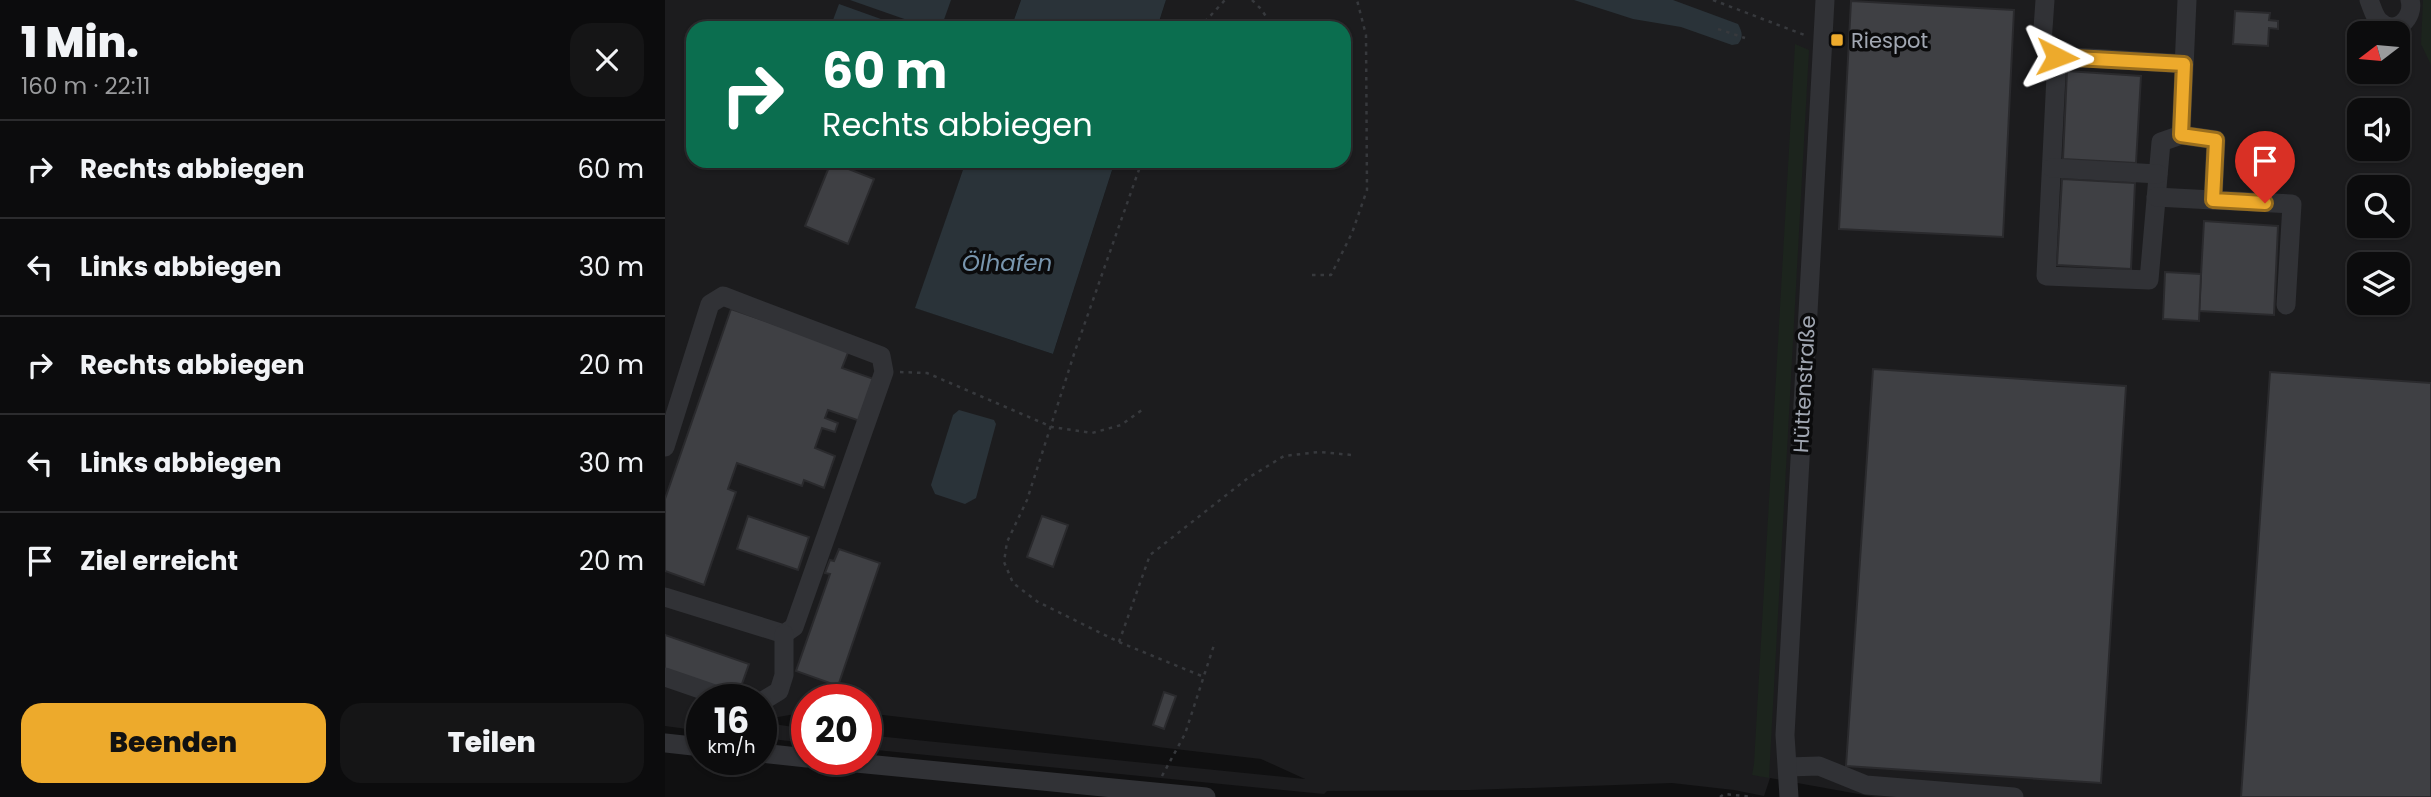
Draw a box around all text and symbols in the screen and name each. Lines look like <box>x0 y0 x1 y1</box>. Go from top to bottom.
text: 1 Min. <box>21 13 139 72</box>
position arrow <box>2020 20 2094 94</box>
north arrow <box>2347 21 2410 84</box>
map controls <box>2347 21 2410 315</box>
button: close <box>570 23 644 97</box>
place label: Riespot <box>1851 26 1928 55</box>
marker: Riespot <box>1829 32 1845 48</box>
text: 60 m <box>822 37 947 105</box>
icon: right <box>707 49 798 140</box>
text: 160 m · 22:11 <box>21 70 150 102</box>
button: sound <box>2347 98 2410 161</box>
text: Rechts abbiegen <box>822 102 1093 147</box>
pin <box>2235 131 2295 203</box>
icon: arrive <box>2246 142 2284 180</box>
icon: right <box>21 150 59 188</box>
text: Rechts abbiegen <box>80 151 305 187</box>
text: 60 m <box>577 151 644 187</box>
button: search <box>2347 175 2410 238</box>
water label: Ölhafen <box>962 247 1052 279</box>
icon: left <box>21 248 59 286</box>
text: Links abbiegen <box>80 249 282 285</box>
text: 30 m <box>579 249 644 285</box>
button: layers <box>2347 252 2410 315</box>
street label: Hüttenstraße <box>1786 314 1822 454</box>
icon: right <box>21 346 59 384</box>
text: Rechts abbiegen <box>80 347 305 383</box>
text: 20 m <box>579 347 644 383</box>
icon: left <box>21 444 59 482</box>
text: Links abbiegen <box>80 445 282 481</box>
text: 30 m <box>579 445 644 481</box>
icon: arrive <box>21 542 59 580</box>
text: Ziel erreicht <box>80 543 238 579</box>
text: 20 m <box>579 543 644 579</box>
speed limit sign: 20 <box>791 684 882 775</box>
text: 16 <box>714 696 749 745</box>
button: Beenden <box>21 703 326 783</box>
button: Teilen <box>340 703 644 783</box>
text: km/h <box>708 734 755 759</box>

